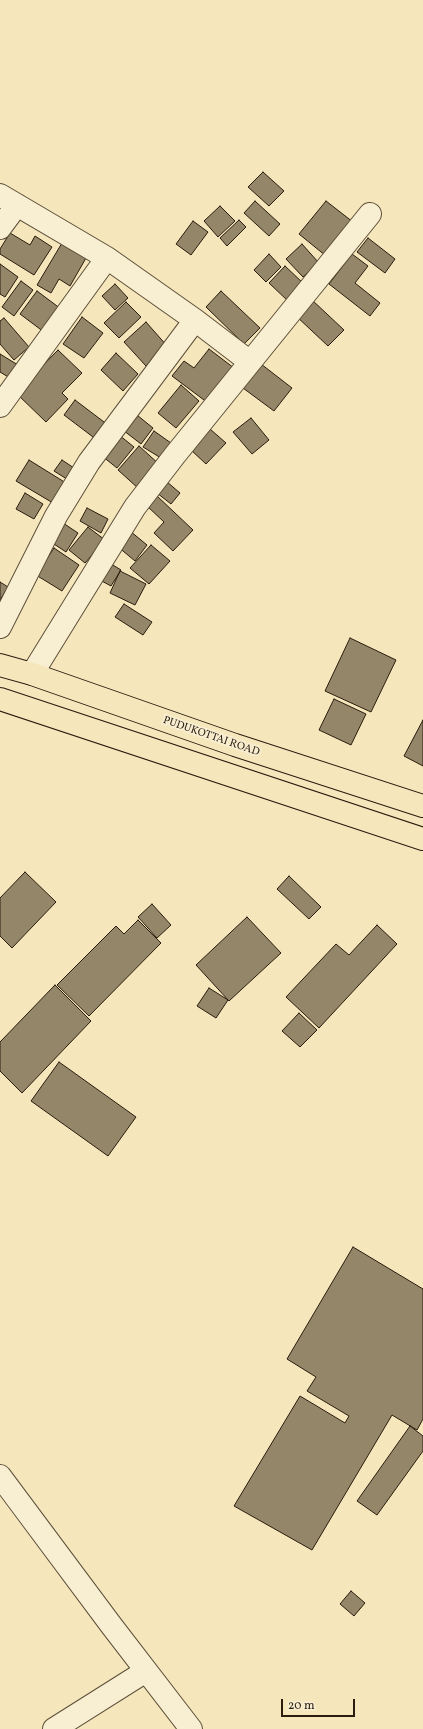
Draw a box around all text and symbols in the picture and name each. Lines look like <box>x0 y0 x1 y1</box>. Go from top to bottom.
street label: PUDUKOTTAI ROAD <box>161 714 261 760</box>
scale bar <box>283 1691 357 1717</box>
text: 20 m <box>288 1698 315 1714</box>

